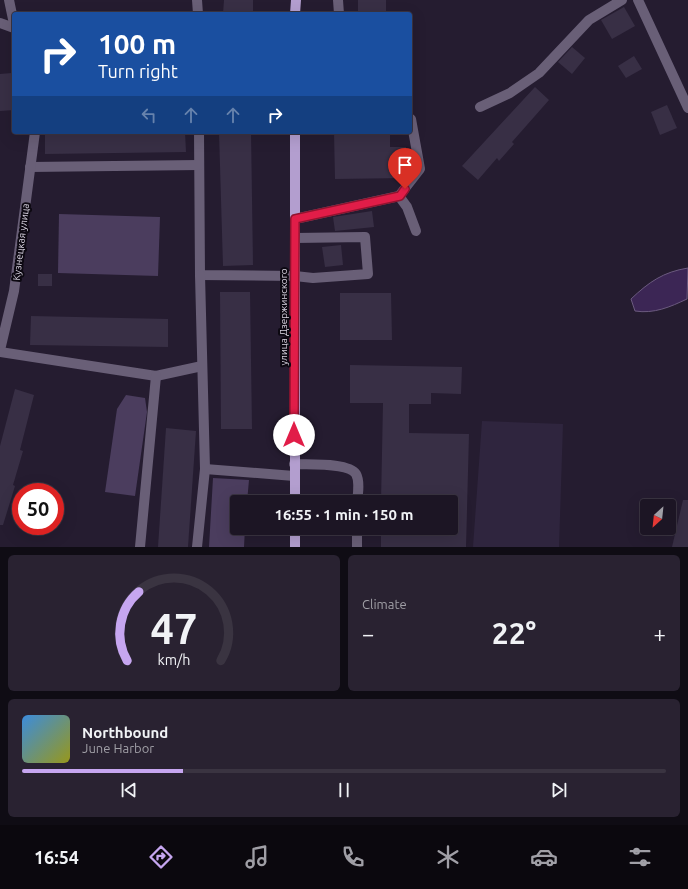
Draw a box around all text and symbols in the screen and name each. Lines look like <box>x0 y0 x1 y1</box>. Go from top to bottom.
icon: right <box>32 28 84 80</box>
text: 100 m <box>98 28 176 59</box>
text: Turn right <box>98 61 178 81</box>
icon: left <box>138 104 160 126</box>
icon: ahead <box>180 104 202 126</box>
icon: ahead <box>222 104 244 126</box>
icon: right <box>264 104 286 126</box>
pin <box>388 148 422 189</box>
icon: arrive <box>394 154 416 176</box>
street label: Кузнецкая улица <box>11 203 31 281</box>
street label: улица Дзержинского <box>278 268 289 366</box>
position arrow <box>273 414 315 456</box>
speed limit sign: 50 <box>12 483 64 535</box>
north arrow <box>640 499 676 535</box>
map controls <box>640 499 676 535</box>
text: 16:55 · 1 min · 150 m <box>275 506 413 523</box>
text: Climate <box>362 597 407 611</box>
text: 47 <box>151 605 197 652</box>
text: 22° <box>492 616 536 650</box>
text: − <box>362 621 374 646</box>
text: + <box>654 621 666 646</box>
text: km/h <box>158 652 190 668</box>
text: Northbound <box>82 724 168 741</box>
text: June Harbor <box>82 741 154 755</box>
icon: previous <box>118 779 140 801</box>
icon: pause <box>333 779 355 801</box>
icon: next <box>548 779 570 801</box>
icon: directions <box>147 843 175 871</box>
icon: music <box>243 843 271 871</box>
icon: phone <box>339 843 367 871</box>
icon: climate <box>434 843 462 871</box>
icon: car <box>530 843 558 871</box>
icon: filters <box>626 843 654 871</box>
text: 16:54 <box>34 847 79 867</box>

